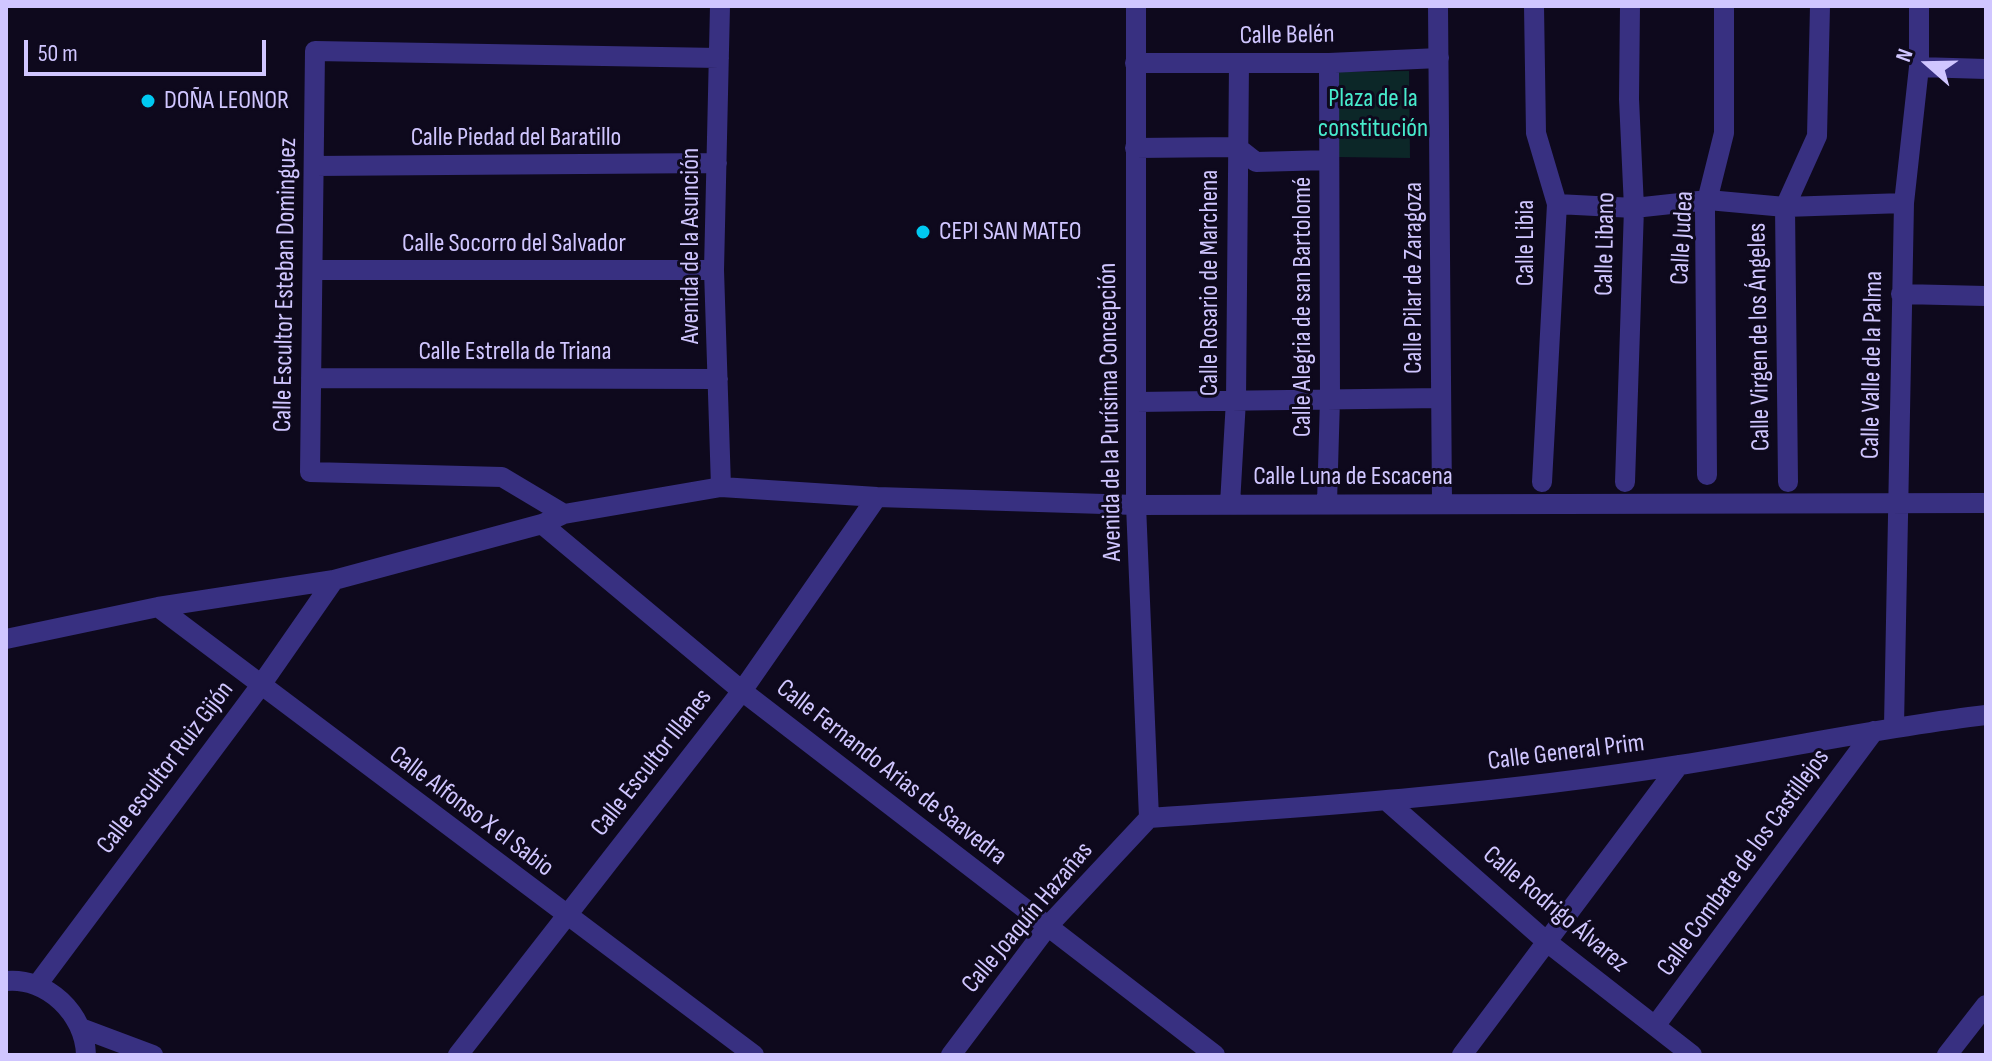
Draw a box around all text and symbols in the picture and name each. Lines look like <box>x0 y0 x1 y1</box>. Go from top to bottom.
street label: Calle Belén <box>1239 20 1335 52</box>
scale bar <box>28 24 270 74</box>
north arrow <box>1888 24 1968 104</box>
text: 50 m <box>38 39 78 68</box>
text: N <box>1890 45 1920 66</box>
park label: Plaza de la constitución <box>1318 83 1428 144</box>
place label: DOÑA LEONOR <box>164 85 289 117</box>
marker: DOÑA LEONOR <box>139 92 157 110</box>
street label: Calle Piedad del Baratillo <box>411 122 621 154</box>
street label: Calle Escultor Esteban Dominguez <box>268 138 304 432</box>
street label: Avenida de la Asunción <box>675 148 707 344</box>
street label: Calle Rosario de Marchena <box>1194 170 1226 396</box>
street label: Calle Alegria de san Bartolomé <box>1287 177 1319 437</box>
street label: Calle Pilar de Zaragoza <box>1398 182 1430 374</box>
street label: Calle Judea <box>1665 190 1701 286</box>
street label: Calle Libano <box>1589 192 1623 296</box>
street label: Calle Libia <box>1510 200 1542 286</box>
place label: CEPI SAN MATEO <box>939 216 1082 248</box>
marker: CEPI SAN MATEO <box>914 223 932 241</box>
street label: Calle Virgen de los Ángeles <box>1742 223 1778 451</box>
street label: Calle Socorro del Salvador <box>402 228 626 260</box>
street label: Avenida de la Purísima Concepción <box>1093 262 1129 562</box>
street label: Calle Valle de la Palma <box>1856 271 1890 459</box>
street label: Calle Estrella de Triana <box>418 336 612 368</box>
street label: Calle Luna de Escacena <box>1253 461 1453 493</box>
street label: Calle Fernando Arias de Saavedra <box>770 673 1012 873</box>
street label: Calle escultor Ruiz Gijón <box>91 676 241 860</box>
street label: Calle Escultor Illanes <box>585 683 719 843</box>
street label: Calle General Prim <box>1486 728 1646 778</box>
street label: Calle Alfonso X el Sabio <box>383 740 559 884</box>
street label: Calle Combate de los Castillejos <box>1651 743 1837 983</box>
street label: Calle Joaquín Hazañas <box>956 836 1100 1000</box>
street label: Calle Rodrigo Álvarez <box>1476 840 1634 980</box>

